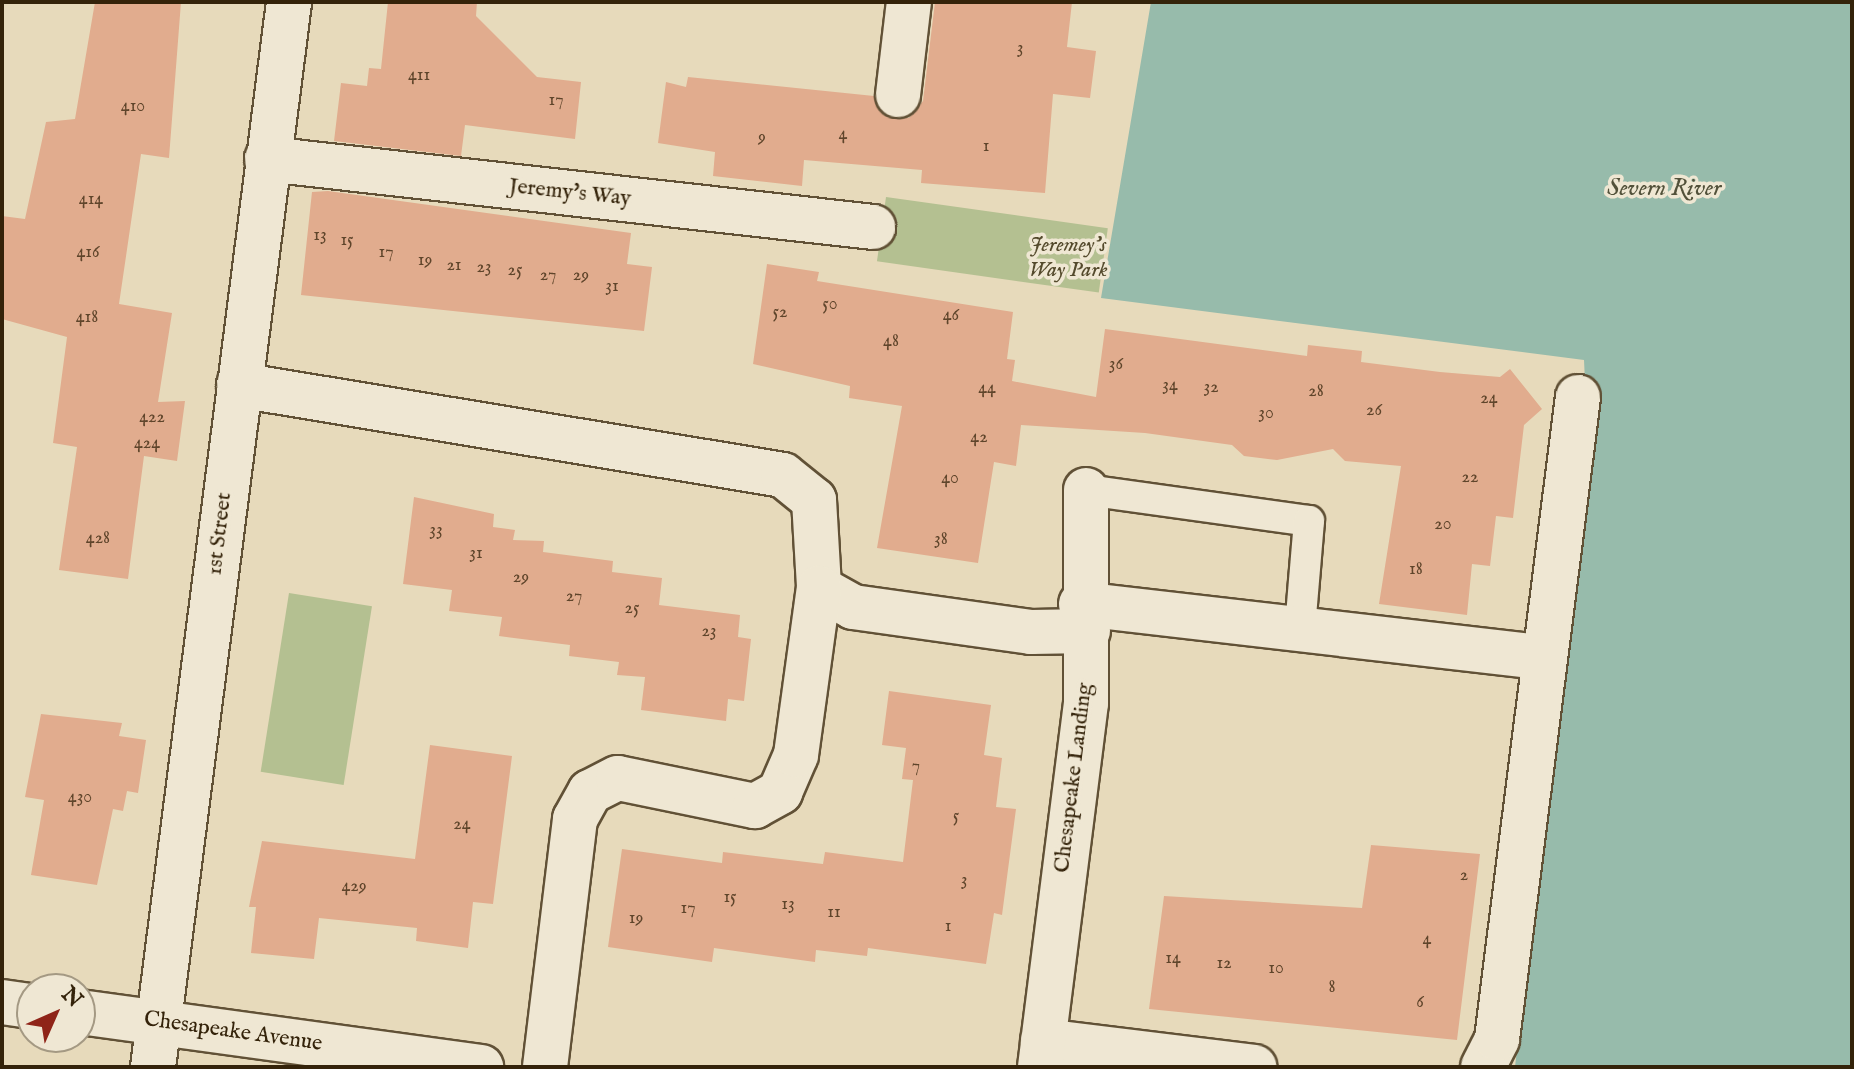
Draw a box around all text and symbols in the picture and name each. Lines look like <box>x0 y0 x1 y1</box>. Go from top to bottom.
house number: 3 <box>1017 38 1023 60</box>
house number: 411 <box>408 65 430 87</box>
house number: 17 <box>548 90 564 112</box>
house number: 410 <box>121 96 145 118</box>
house number: 4 <box>839 124 847 146</box>
house number: 9 <box>758 127 766 149</box>
house number: 1 <box>983 136 989 158</box>
street label: Jeremy's Way <box>508 173 632 213</box>
water label: Severn River <box>1607 175 1721 203</box>
house number: 414 <box>79 189 103 211</box>
house number: 13 <box>313 225 327 247</box>
house number: 15 <box>340 230 354 252</box>
park label: Jeremey's Way Park <box>1028 232 1108 284</box>
house number: 416 <box>76 242 100 264</box>
house number: 17 <box>378 242 394 264</box>
house number: 19 <box>418 250 432 272</box>
house number: 21 <box>446 255 462 277</box>
house number: 23 <box>476 257 492 279</box>
house number: 25 <box>508 260 522 282</box>
house number: 27 <box>540 265 556 287</box>
house number: 29 <box>573 265 589 287</box>
house number: 31 <box>605 276 619 298</box>
house number: 50 <box>822 294 838 316</box>
house number: 52 <box>773 302 787 324</box>
house number: 46 <box>943 305 959 327</box>
house number: 418 <box>76 307 98 329</box>
house number: 48 <box>883 331 899 353</box>
house number: 36 <box>1109 354 1123 376</box>
house number: 34 <box>1162 375 1178 397</box>
house number: 32 <box>1203 377 1219 399</box>
house number: 44 <box>978 378 996 400</box>
house number: 28 <box>1308 381 1324 403</box>
house number: 24 <box>1480 388 1498 410</box>
house number: 26 <box>1366 400 1382 422</box>
house number: 30 <box>1258 403 1274 425</box>
house number: 422 <box>139 407 165 429</box>
house number: 42 <box>970 427 988 449</box>
house number: 424 <box>134 433 160 455</box>
house number: 22 <box>1462 467 1478 489</box>
house number: 40 <box>941 468 959 490</box>
street label: 1st Street <box>202 491 238 577</box>
house number: 20 <box>1434 514 1452 536</box>
house number: 33 <box>429 520 443 542</box>
house number: 428 <box>86 528 110 550</box>
house number: 38 <box>934 529 948 551</box>
house number: 31 <box>469 543 483 565</box>
house number: 18 <box>1409 559 1423 581</box>
house number: 29 <box>513 567 529 589</box>
house number: 27 <box>566 586 582 608</box>
house number: 25 <box>625 598 639 620</box>
house number: 23 <box>701 621 717 643</box>
street label: Chesapeake Landing <box>1049 682 1099 874</box>
house number: 7 <box>912 756 920 778</box>
house number: 430 <box>68 787 92 809</box>
house number: 5 <box>953 806 959 828</box>
house number: 24 <box>453 814 471 836</box>
house number: 2 <box>1460 865 1468 887</box>
house number: 3 <box>961 870 967 892</box>
house number: 429 <box>341 876 367 898</box>
house number: 15 <box>723 887 737 909</box>
house number: 13 <box>781 894 795 916</box>
house number: 17 <box>680 898 696 920</box>
house number: 11 <box>827 902 841 924</box>
house number: 19 <box>629 908 643 930</box>
house number: 1 <box>945 916 951 938</box>
house number: 4 <box>1423 929 1431 951</box>
house number: 14 <box>1165 948 1181 970</box>
house number: 12 <box>1216 953 1232 975</box>
house number: 10 <box>1268 958 1284 980</box>
north arrow <box>16 973 96 1053</box>
house number: 8 <box>1328 977 1336 999</box>
text: N <box>55 981 88 1014</box>
house number: 6 <box>1416 992 1424 1014</box>
street label: Chesapeake Avenue <box>142 1006 324 1058</box>

